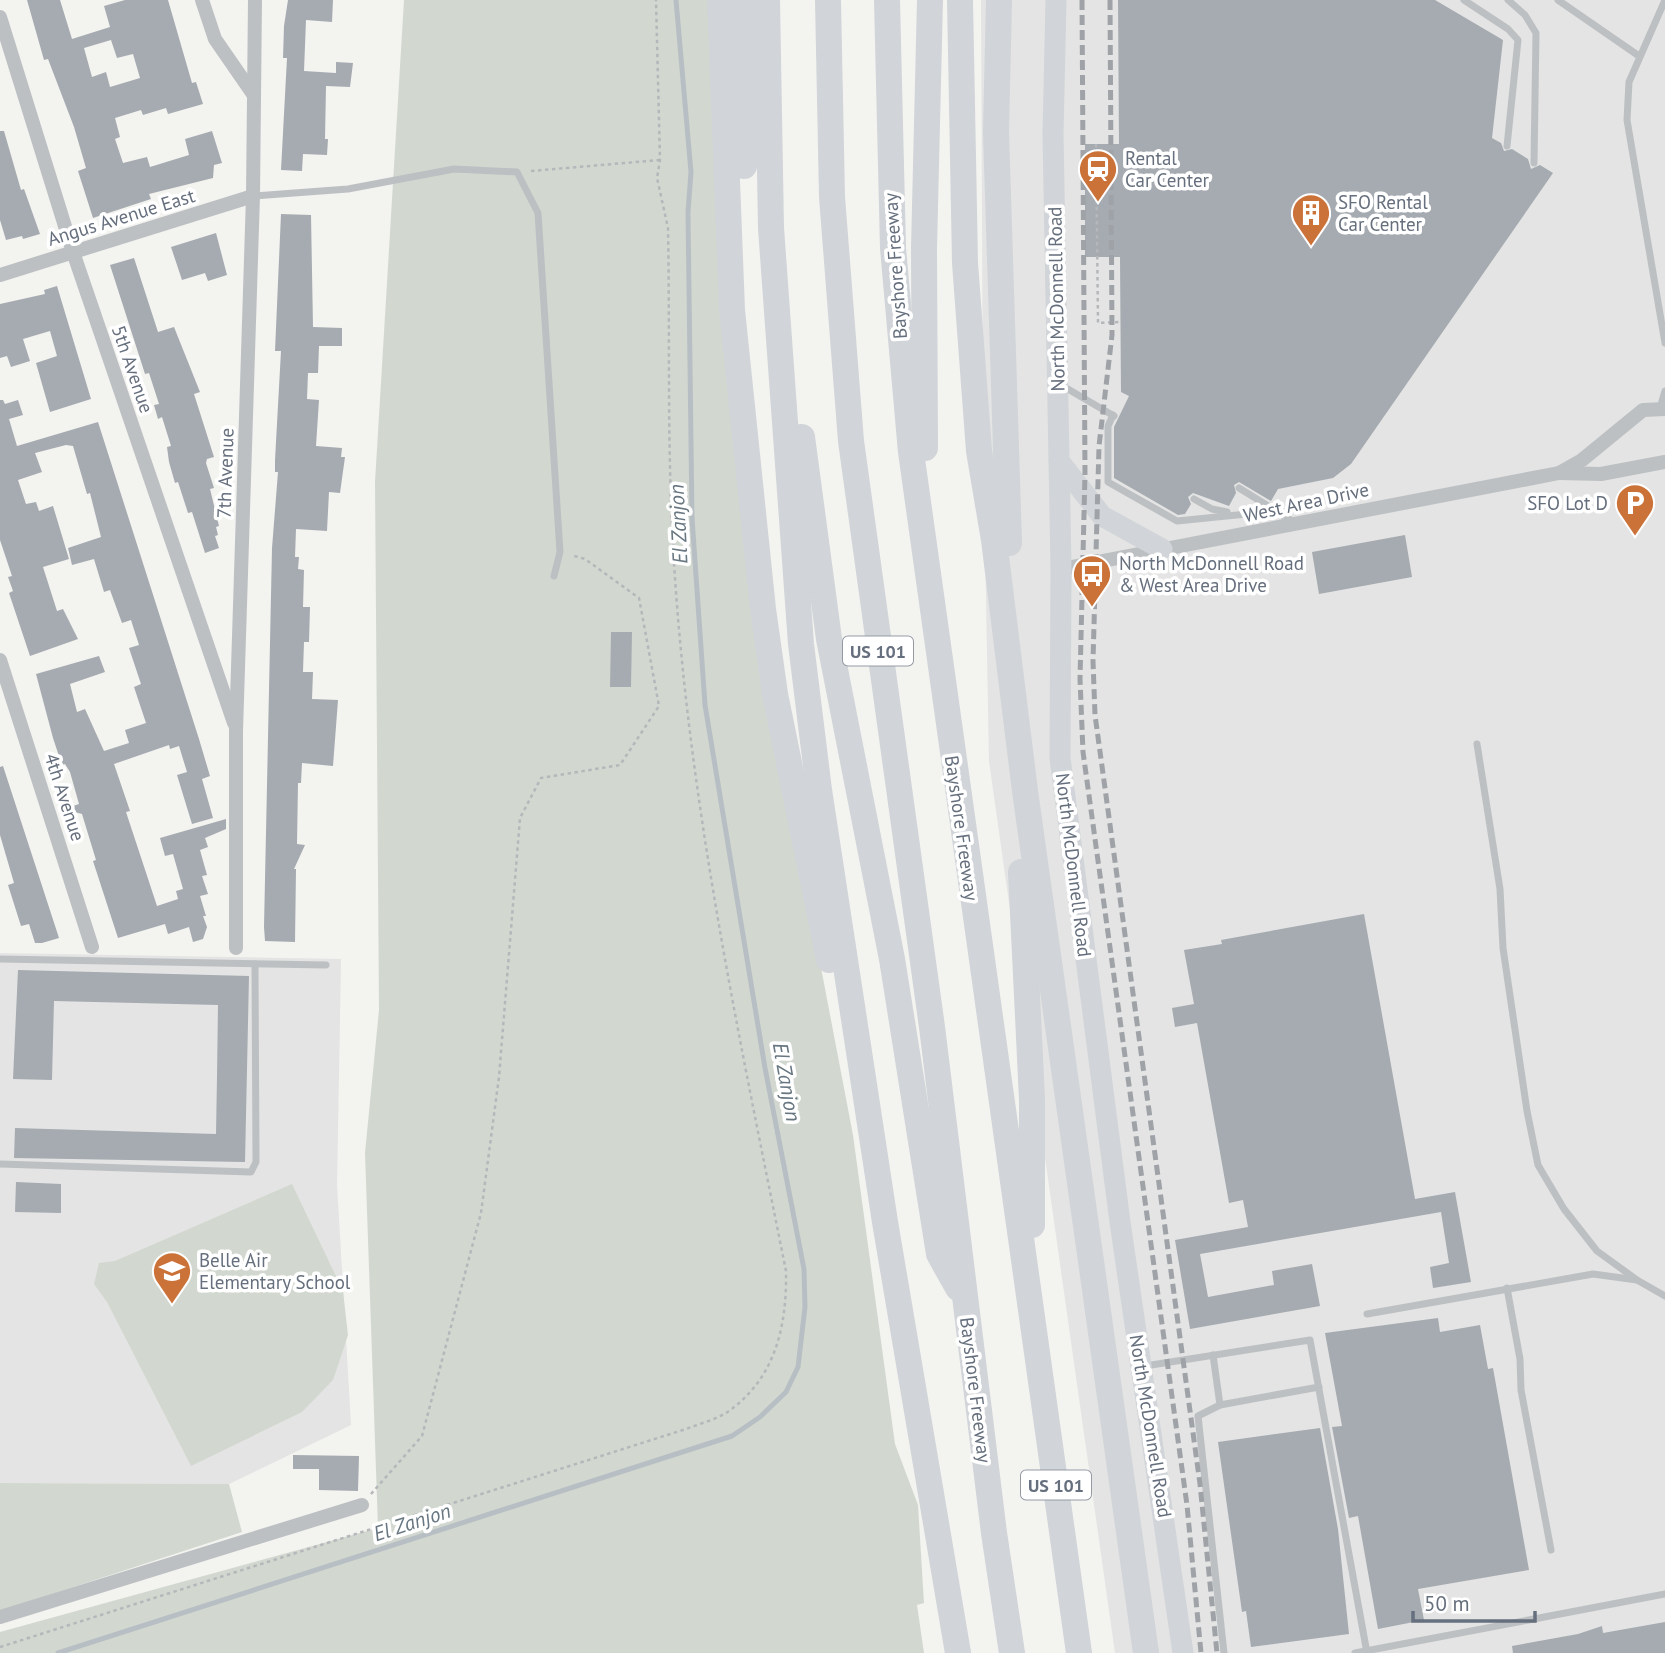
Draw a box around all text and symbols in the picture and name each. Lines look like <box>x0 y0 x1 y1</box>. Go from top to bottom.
place label: Rental Car Center <box>1125 146 1210 192</box>
station icon: Rental Car Center <box>1077 148 1119 203</box>
street label: Angus Avenue East <box>44 183 198 251</box>
place label: SFO Rental Car Center <box>1338 190 1428 236</box>
street label: Bayshore Freeway <box>878 192 912 340</box>
building icon: SFO Rental Car Center <box>1290 192 1332 247</box>
street label: North McDonnell Road <box>1042 206 1070 392</box>
street label: 5th Avenue <box>107 322 159 416</box>
street label: 7th Avenue <box>211 427 239 519</box>
street label: West Area Drive <box>1241 477 1371 527</box>
parking icon: SFO Lot D <box>1614 482 1656 537</box>
water label: El Zanjon <box>662 483 694 565</box>
place label: SFO Lot D <box>1527 491 1608 515</box>
place label: North McDonnell Road & West Area Drive <box>1119 551 1304 597</box>
bus stop icon: North McDonnell Road & West Area Drive <box>1071 553 1113 608</box>
road number: US 101 <box>843 636 913 666</box>
street label: 4th Avenue <box>40 750 90 844</box>
street label: Bayshore Freeway <box>940 754 984 902</box>
street label: North McDonnell Road <box>1051 772 1097 958</box>
water label: El Zanjon <box>767 1040 807 1124</box>
place label: Belle Air Elementary School <box>199 1248 351 1294</box>
school or university icon: Belle Air Elementary School <box>151 1250 193 1305</box>
street label: Bayshore Freeway <box>955 1316 997 1464</box>
street label: North McDonnell Road <box>1125 1333 1177 1519</box>
road number: US 101 <box>1021 1470 1091 1500</box>
water label: El Zanjon <box>370 1497 454 1547</box>
scale bar <box>1413 1580 1536 1624</box>
text: 50 m <box>1424 1590 1470 1617</box>

